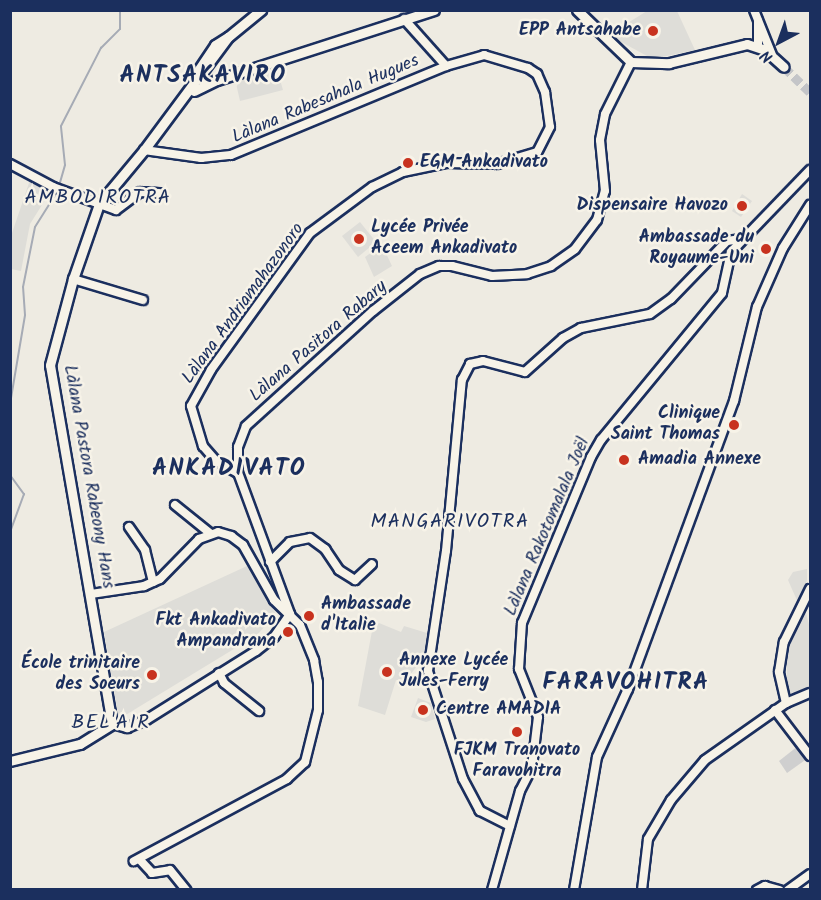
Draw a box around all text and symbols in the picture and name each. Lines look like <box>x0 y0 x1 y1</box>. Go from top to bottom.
north arrow <box>749 12 809 72</box>
place label: EPP Antsahabe <box>519 20 641 42</box>
marker: EPP Antsahabe <box>646 24 660 38</box>
text: N <box>755 43 779 69</box>
street label: Làlana Rabesahala Hugues <box>229 51 423 149</box>
district label: ANTSAKAVIRO <box>119 62 287 90</box>
place label: EGM Ankadivato <box>420 152 548 174</box>
marker: EGM Ankadivato <box>401 156 415 170</box>
district label: AMBODIROTRA <box>24 186 172 210</box>
place label: Dispensaire Havozo <box>576 195 728 217</box>
marker: Dispensaire Havozo <box>733 197 751 215</box>
place label: Lycée Privée Aceem Ankadivato <box>371 218 517 260</box>
street label: Làlana Andriamahazonoro <box>178 219 310 389</box>
place label: Ambassade du Royaume-Uni <box>639 228 754 270</box>
marker: Lycée Privée Aceem Ankadivato <box>352 232 366 246</box>
marker: Ambassade du Royaume-Uni <box>759 242 773 256</box>
street label: Làlana Pasitora Rabary <box>246 277 392 407</box>
street label: Làlana Pastora Rabeony Hans <box>58 363 118 591</box>
place label: Clinique Saint Thomas <box>611 404 720 446</box>
marker: Clinique Saint Thomas <box>725 416 743 434</box>
street label: Làlana Rakotomalala Joël <box>501 435 595 619</box>
place label: Amadia Annexe <box>638 449 761 471</box>
marker: Amadia Annexe <box>615 451 633 469</box>
district label: ANKADIVATO <box>152 455 306 483</box>
district label: MANGARIVOTRA <box>370 510 530 534</box>
place label: Ambassade d'Italie <box>321 595 411 638</box>
marker: Ambassade d'Italie <box>302 609 316 623</box>
place label: Fkt Ankadivato Ampandrana <box>155 611 276 654</box>
marker: Fkt Ankadivato Ampandrana <box>281 625 295 639</box>
place label: Annexe Lycée Jules-Ferry <box>399 651 508 694</box>
place label: École trinitaire des Soeurs <box>21 654 140 696</box>
marker: Annexe Lycée Jules-Ferry <box>380 665 394 679</box>
marker: École trinitaire des Soeurs <box>145 668 159 682</box>
district label: FARAVOHITRA <box>542 669 710 697</box>
place label: Centre AMADIA <box>436 699 561 721</box>
marker: Centre AMADIA <box>414 701 432 719</box>
district label: BEL'AIR <box>72 711 150 735</box>
marker: FJKM Tranovato Faravohitra <box>510 725 524 739</box>
place label: FJKM Tranovato Faravohitra <box>454 741 580 783</box>

